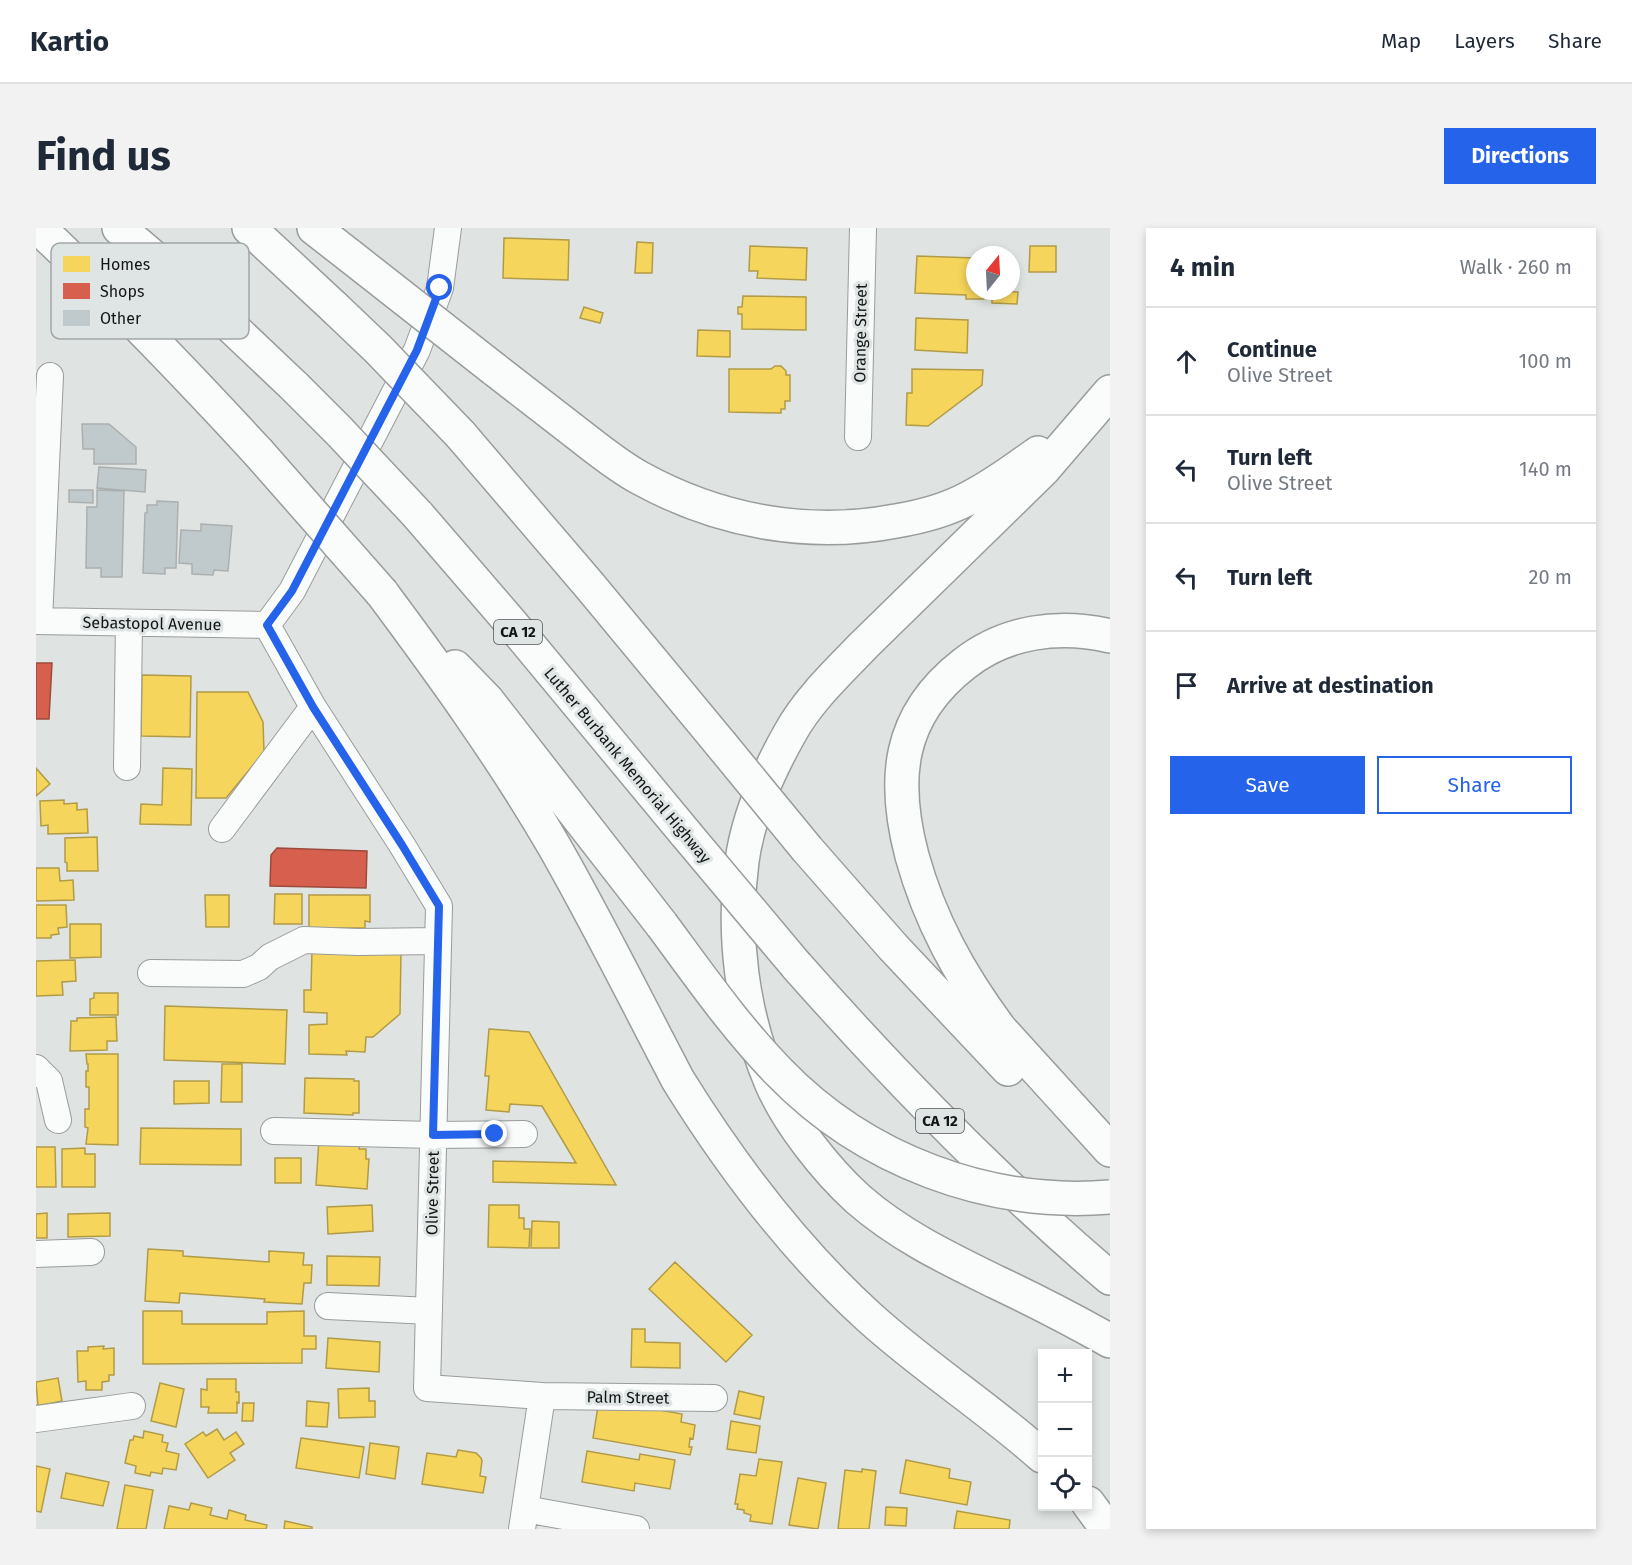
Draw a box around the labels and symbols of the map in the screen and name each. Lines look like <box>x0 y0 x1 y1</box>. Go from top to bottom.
legend <box>51 243 249 339</box>
north arrow <box>966 246 1020 300</box>
text: Homes <box>100 255 150 274</box>
route start <box>426 274 452 300</box>
text: Shops <box>100 282 144 301</box>
street label: Orange Street <box>850 283 871 383</box>
text: Other <box>100 309 142 328</box>
street label: Sebastopol Avenue <box>83 613 221 634</box>
road number: CA 12 <box>494 620 542 644</box>
street label: Luther Burbank Memorial Highway <box>540 664 715 867</box>
road number: CA 12 <box>916 1109 964 1133</box>
route end <box>481 1120 507 1146</box>
street label: Olive Street <box>422 1150 443 1235</box>
street label: Palm Street <box>586 1387 670 1408</box>

